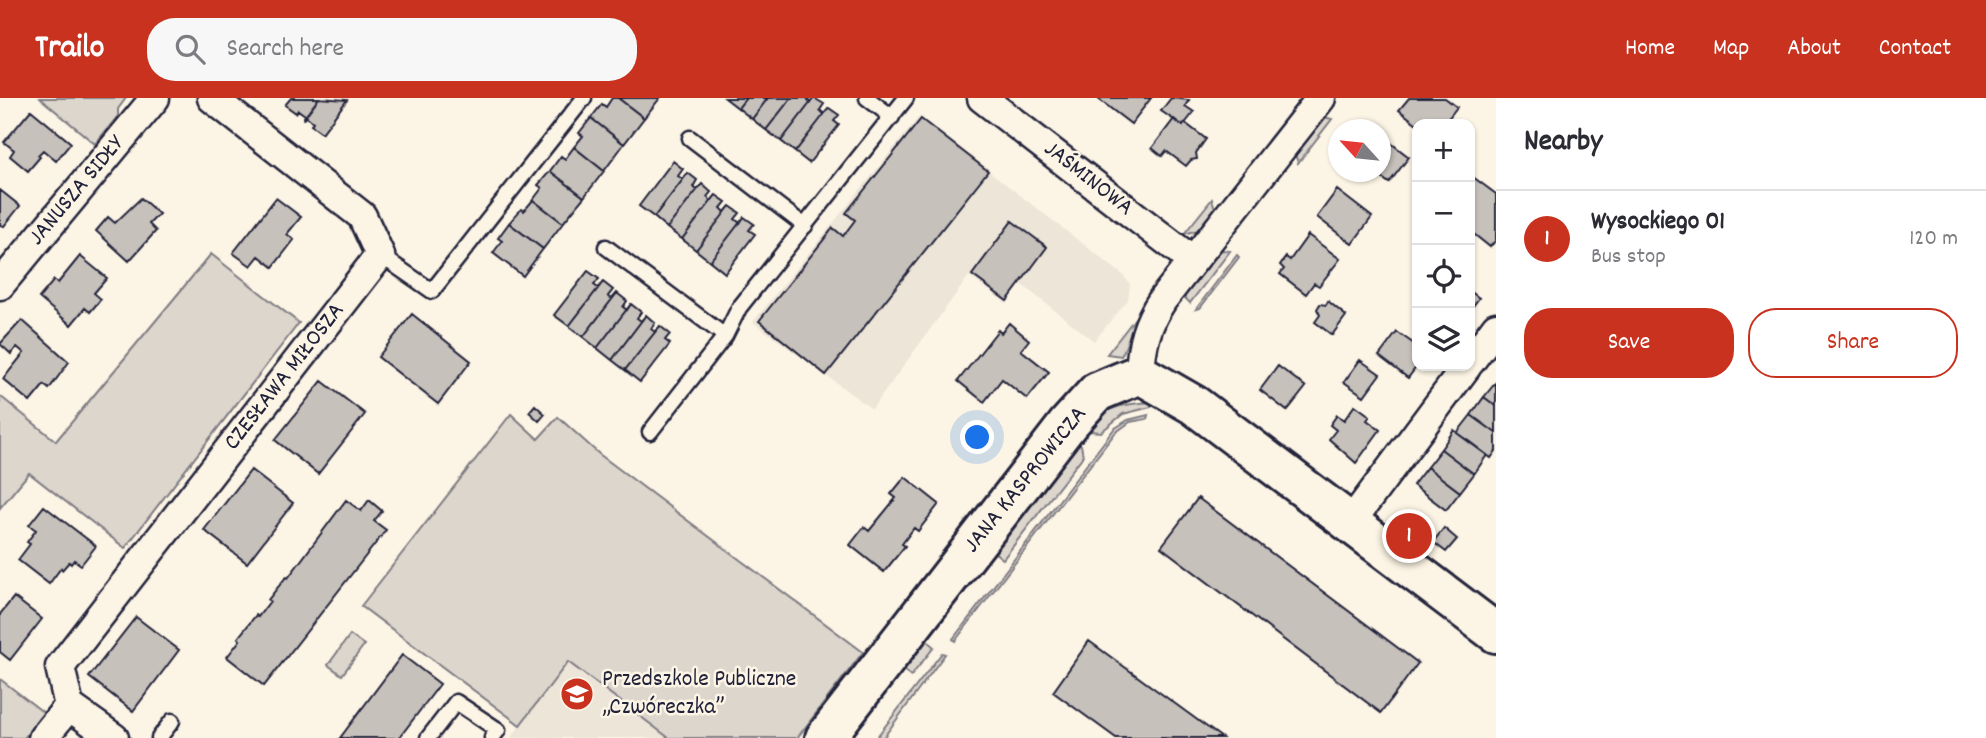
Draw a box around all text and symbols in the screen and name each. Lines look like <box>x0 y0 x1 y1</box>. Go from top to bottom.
search box <box>147 18 637 81</box>
text: Trailo <box>35 26 105 73</box>
icon: search <box>171 30 209 68</box>
text: Search here <box>227 31 344 68</box>
text: Home <box>1625 32 1675 66</box>
text: Map <box>1713 32 1749 66</box>
text: About <box>1787 32 1841 66</box>
text: Contact <box>1879 32 1951 66</box>
north arrow <box>1328 119 1391 182</box>
map controls <box>1412 119 1475 371</box>
button: + <box>1412 119 1475 182</box>
text: Nearby <box>1524 122 1602 165</box>
street label: JANUSZA SIDŁY <box>21 128 134 253</box>
street label: JAŚMINOWA <box>1036 133 1140 225</box>
button: − <box>1412 182 1475 245</box>
text: Wysockiego 01 <box>1591 204 1725 241</box>
text: 1 <box>1544 223 1550 256</box>
text: 120 m <box>1909 223 1958 256</box>
text: Bus stop <box>1591 241 1666 274</box>
button: locate <box>1412 245 1475 308</box>
street label: CZESŁAWA MIŁOSZA <box>216 296 354 458</box>
button: layers <box>1412 308 1475 371</box>
button: Save <box>1524 308 1734 378</box>
button: Share <box>1748 308 1958 378</box>
street label: JANA KASPROWICZA <box>956 399 1096 561</box>
your location <box>960 420 994 454</box>
pin: 1 <box>1386 510 1432 562</box>
place label: Przedszkole Publiczne „Czwóreczka” <box>602 663 796 725</box>
school or university icon: Przedszkole Publiczne „Czwóreczka” <box>558 675 596 713</box>

